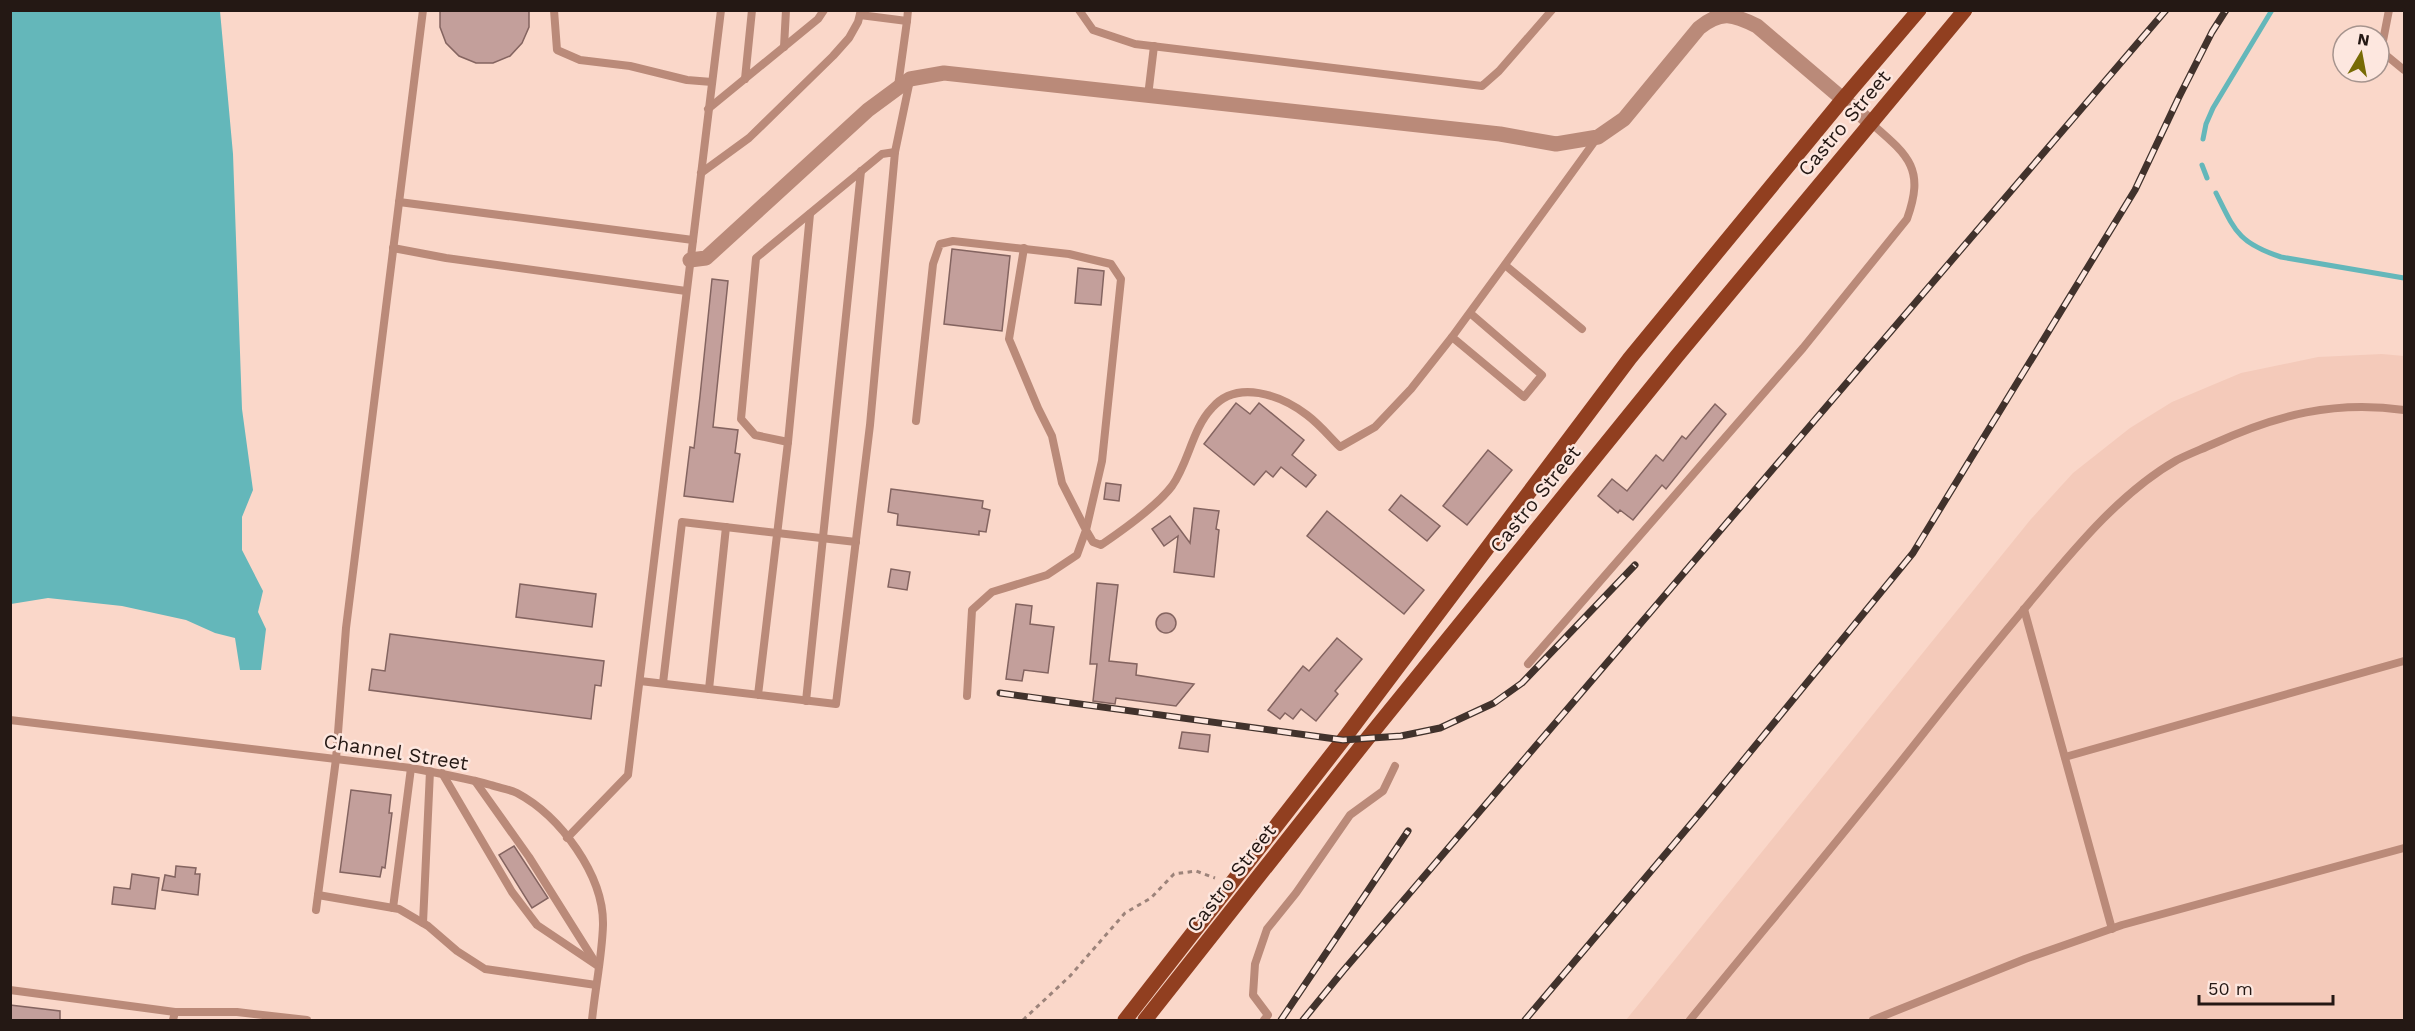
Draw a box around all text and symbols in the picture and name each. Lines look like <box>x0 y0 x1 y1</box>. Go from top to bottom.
north arrow <box>2331 24 2391 84</box>
text: N <box>2356 29 2371 50</box>
street label: Castro Street <box>1793 65 1896 181</box>
street label: Castro Street <box>1485 440 1586 557</box>
street label: Channel Street <box>322 729 471 775</box>
street label: Castro Street <box>1181 819 1281 937</box>
scale bar <box>2199 968 2332 1006</box>
text: 50 m <box>2208 978 2253 999</box>

